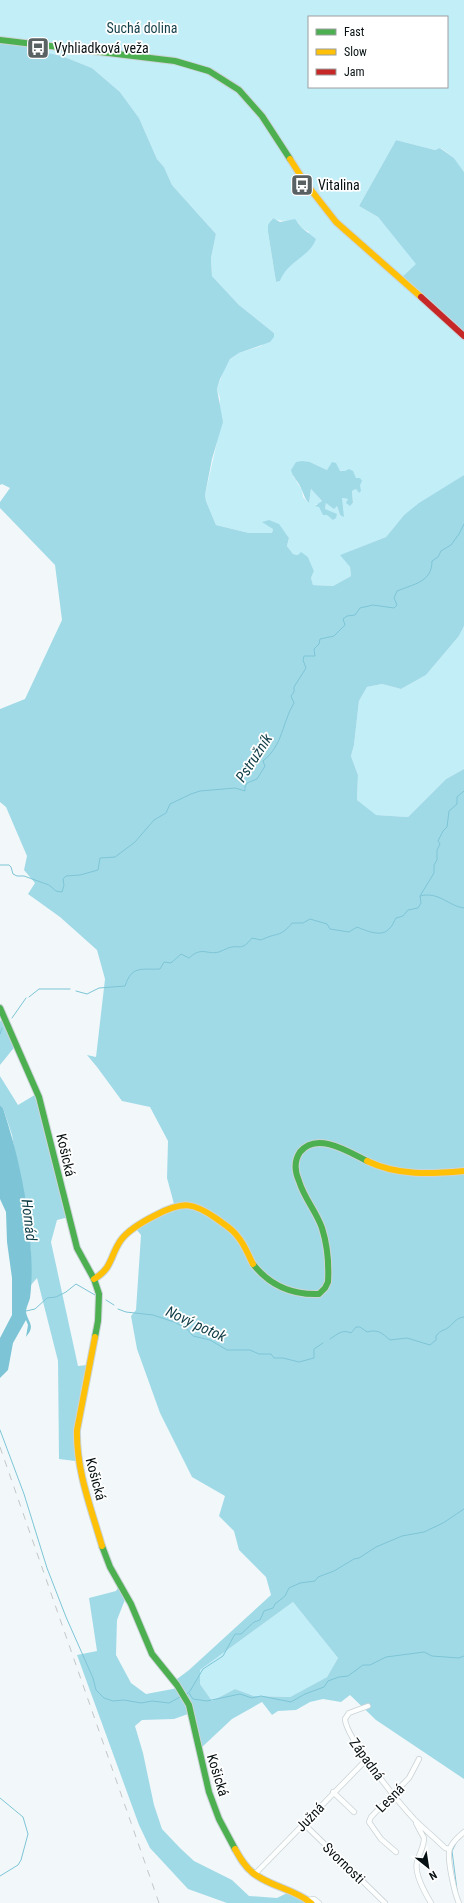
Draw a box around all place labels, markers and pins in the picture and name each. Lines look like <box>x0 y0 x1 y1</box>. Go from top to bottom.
bus stop icon: Vyhliadková veža <box>25 35 51 61</box>
place label: Vyhliadková veža <box>54 40 149 56</box>
bus stop icon: Vitalina <box>289 172 315 198</box>
place label: Vitalina <box>318 177 360 193</box>

